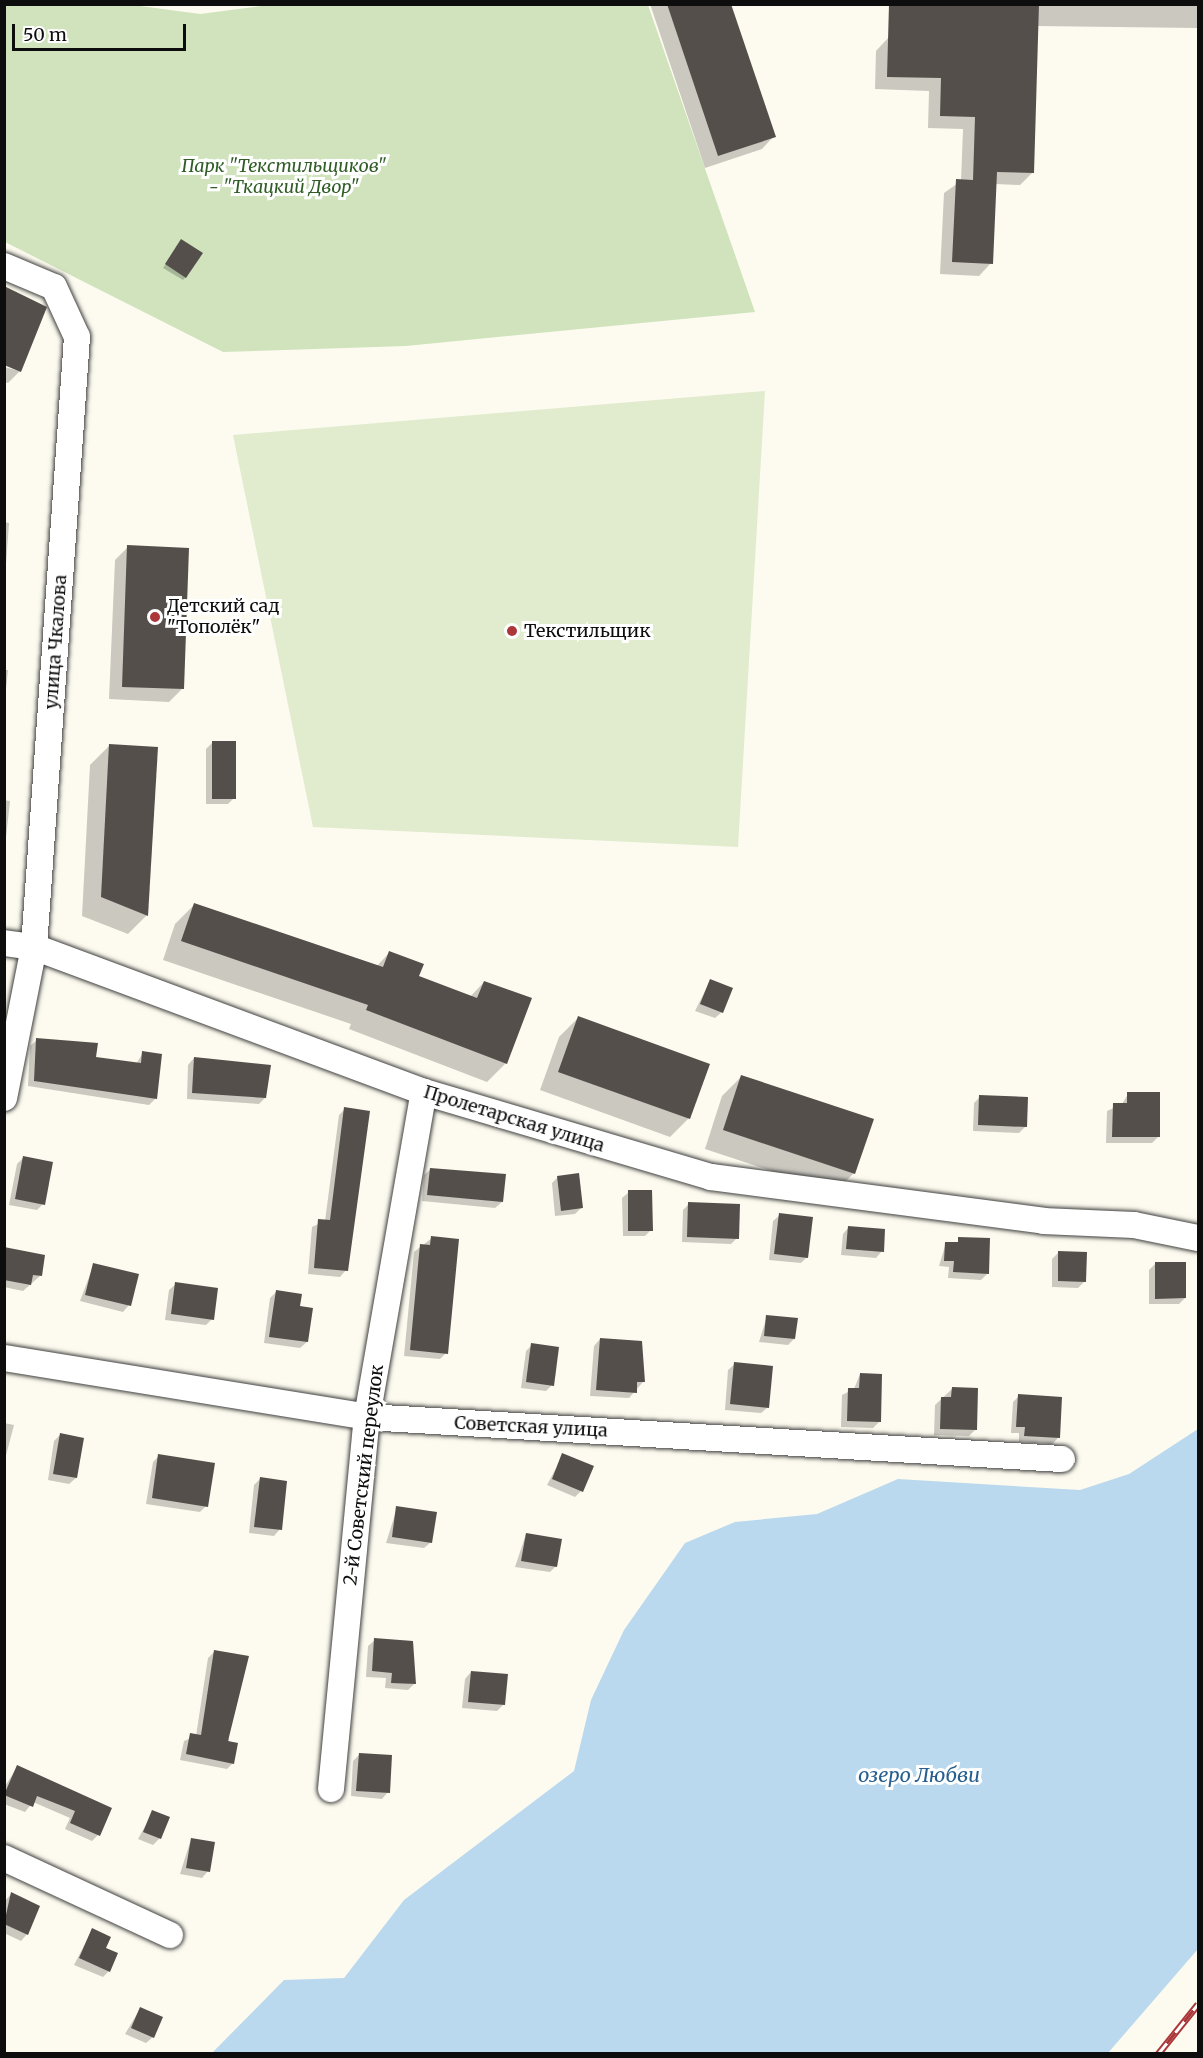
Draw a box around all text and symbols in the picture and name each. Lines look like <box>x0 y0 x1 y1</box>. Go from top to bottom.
scale bar <box>15 12 189 50</box>
text: 50 m <box>23 23 67 46</box>
park label: Парк "Текстильщиков" - "Ткацкий Двор" <box>182 156 386 198</box>
street label: улица Чкалова <box>41 574 71 710</box>
place label: Детский сад "Тополёк" <box>167 596 280 638</box>
marker: Детский сад "Тополёк" <box>148 610 162 624</box>
place label: Текстильщик <box>524 620 651 642</box>
marker: Текстильщик <box>505 624 519 638</box>
street label: Пролетарская улица <box>421 1081 607 1157</box>
street label: 2-й Советский переулок <box>340 1363 388 1587</box>
street label: Советская улица <box>454 1412 608 1442</box>
water label: озеро Любви <box>858 1762 980 1786</box>

